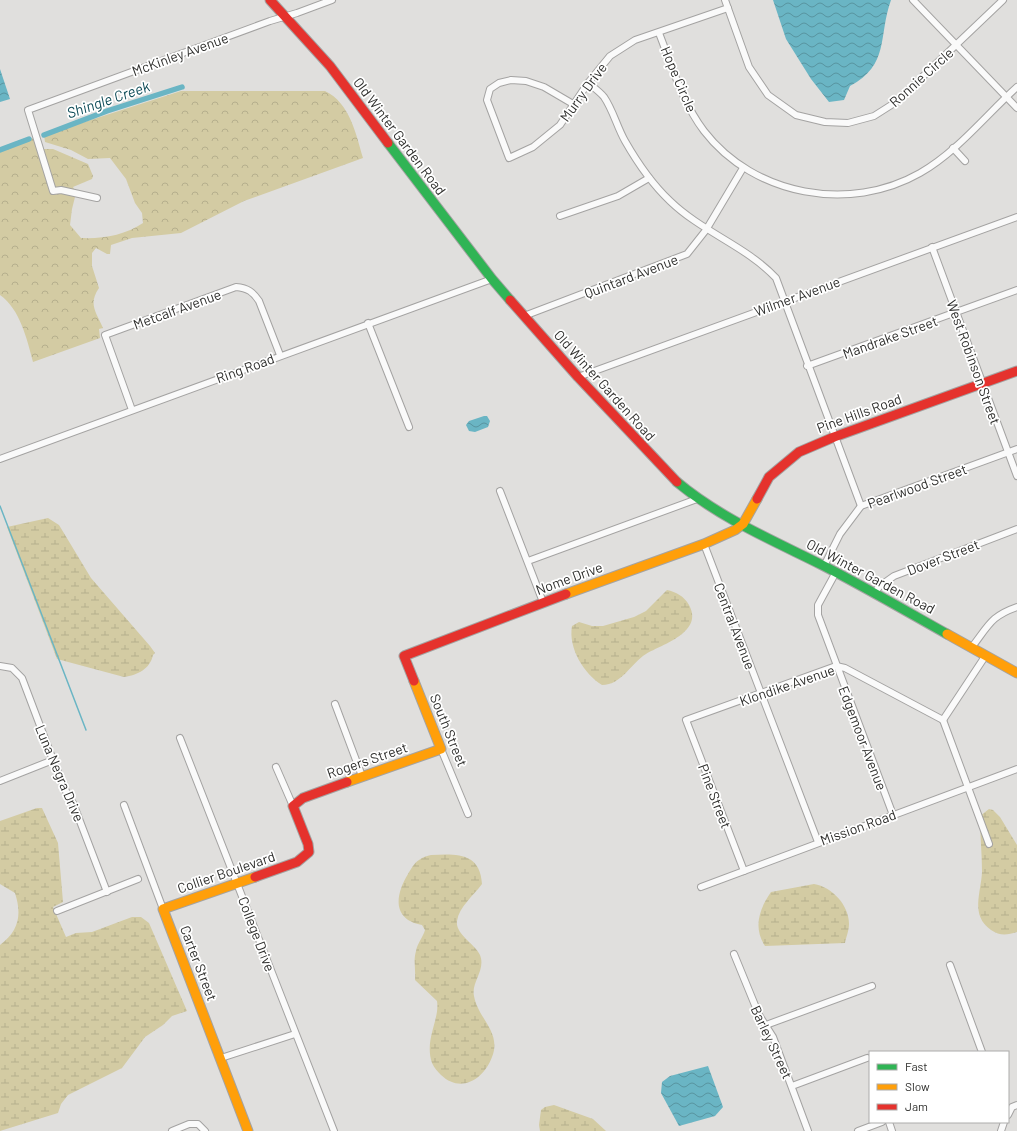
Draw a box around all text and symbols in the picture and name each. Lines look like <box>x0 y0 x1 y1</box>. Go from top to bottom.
street label: McKinley Avenue <box>130 29 230 79</box>
street label: Hope Circle <box>658 44 700 114</box>
street label: Ronnie Circle <box>886 44 956 110</box>
street label: Murry Drive <box>556 59 610 125</box>
street label: Old Winter Garden Road <box>350 74 450 198</box>
water label: Shingle Creek <box>64 76 153 122</box>
street label: Quintard Avenue <box>582 250 680 302</box>
street label: Wilmer Avenue <box>752 273 842 319</box>
street label: Metcalf Avenue <box>131 285 223 333</box>
street label: West Robinson Street <box>944 297 1004 427</box>
street label: Mandrake Street <box>840 312 940 362</box>
street label: Old Winter Garden Road <box>551 326 659 444</box>
street label: Ring Road <box>213 350 277 386</box>
street label: Pine Hills Road <box>814 390 904 436</box>
street label: Pearlwood Street <box>865 460 969 512</box>
street label: Old Winter Garden Road <box>804 535 938 617</box>
street label: Dover Street <box>904 535 982 579</box>
street label: Nome Drive <box>533 558 605 598</box>
street label: Central Avenue <box>711 580 759 672</box>
street label: Klondike Avenue <box>737 661 837 709</box>
street label: Edgemoor Avenue <box>835 684 891 792</box>
street label: South Street <box>427 691 471 769</box>
street label: Luna Negra Drive <box>32 722 88 824</box>
street label: Rogers Street <box>325 738 409 782</box>
street label: Pine Street <box>695 761 735 831</box>
street label: Mission Road <box>818 805 898 849</box>
street label: Collier Boulevard <box>175 847 277 897</box>
street label: College Drive <box>235 894 279 974</box>
street label: Carter Street <box>177 923 221 1003</box>
street label: Barley Street <box>748 1003 796 1081</box>
legend <box>869 1051 1009 1123</box>
text: Fast <box>905 1059 928 1073</box>
text: Slow <box>905 1079 930 1093</box>
text: Jam <box>905 1099 928 1113</box>

